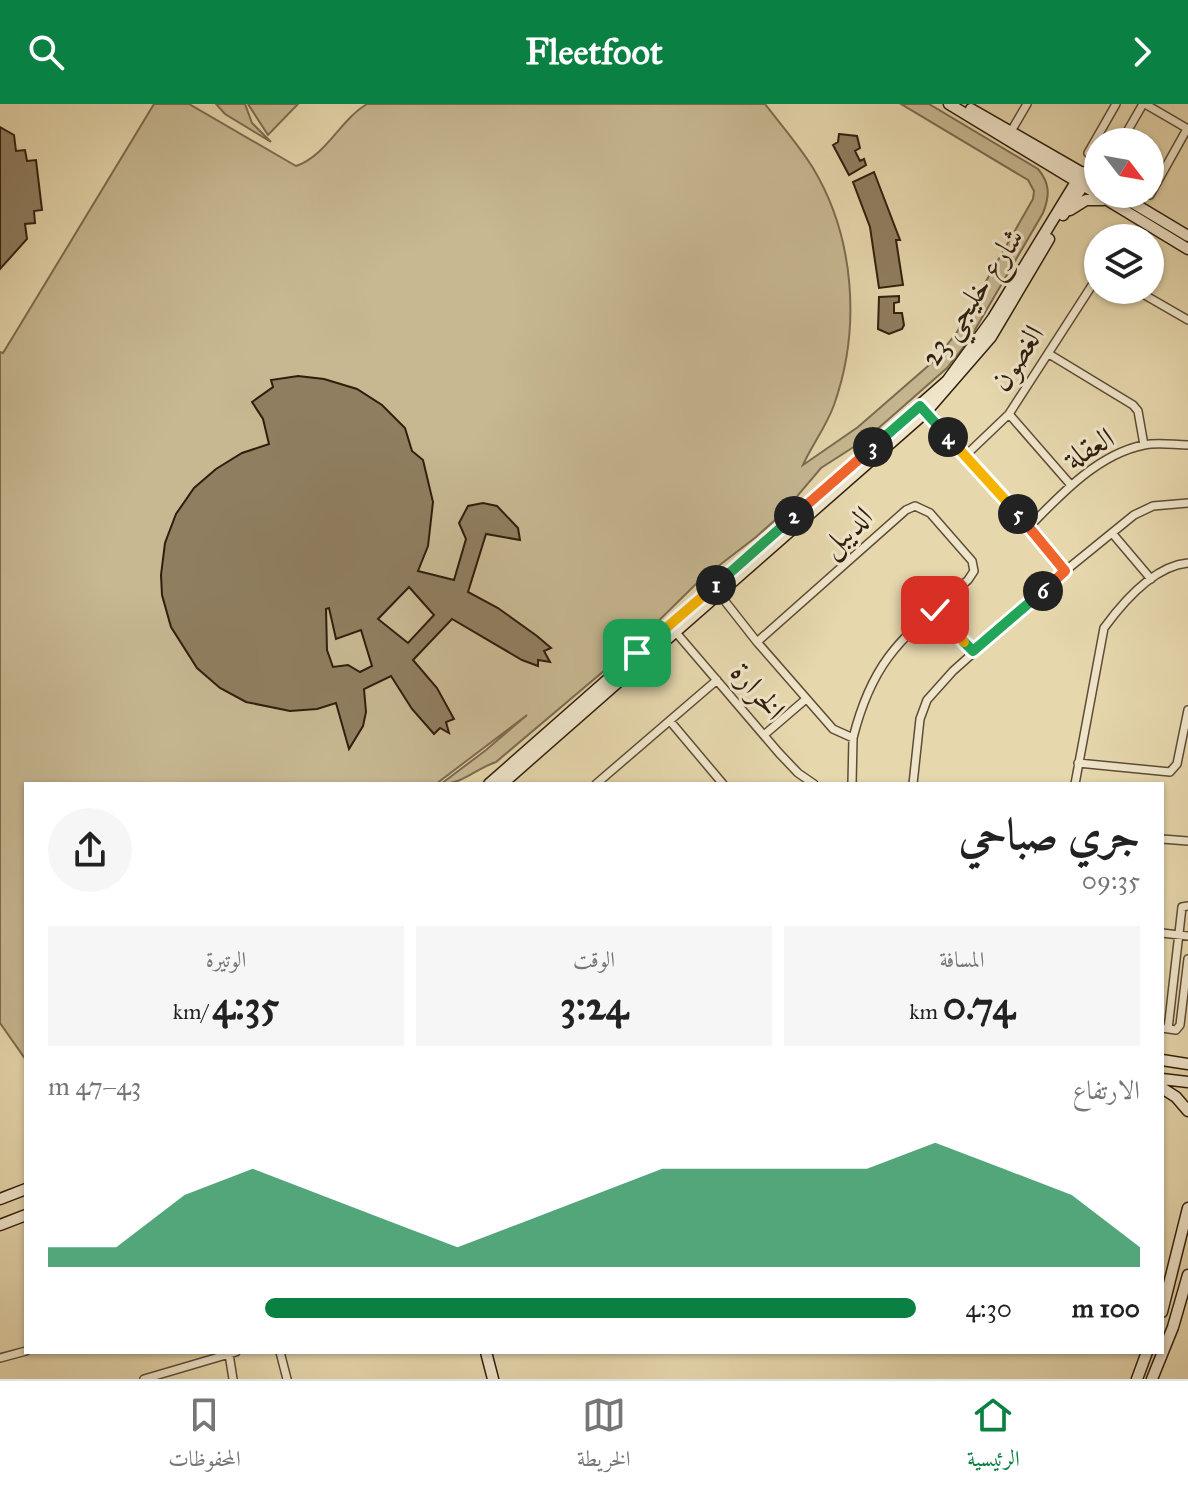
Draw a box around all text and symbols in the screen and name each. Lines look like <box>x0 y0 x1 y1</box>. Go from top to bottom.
icon: search <box>24 30 68 74</box>
text: Fleetfoot <box>525 30 663 74</box>
icon: forward <box>1120 30 1164 74</box>
north arrow <box>1084 128 1164 208</box>
map controls <box>1084 128 1164 304</box>
street label: شارع خليجي 23 <box>913 221 1040 379</box>
button: layers <box>1084 224 1164 304</box>
street label: الغصون <box>982 318 1053 399</box>
pin: 4 <box>928 417 968 457</box>
street label: العقلة <box>1056 419 1120 478</box>
text: 4 <box>942 423 954 450</box>
pin: 3 <box>853 427 893 467</box>
text: 3 <box>869 433 877 460</box>
pin: 5 <box>998 494 1038 534</box>
pin: 2 <box>774 496 814 536</box>
street label: الديبل <box>812 498 882 566</box>
text: 5 <box>1013 500 1023 527</box>
text: 2 <box>789 502 799 529</box>
pin: 1 <box>696 565 736 605</box>
text: 1 <box>712 571 720 598</box>
pin: 6 <box>1023 571 1063 611</box>
pin <box>901 576 969 644</box>
text: 6 <box>1037 577 1049 604</box>
icon: check <box>913 588 957 632</box>
pin <box>603 619 671 687</box>
icon: arrive <box>615 631 659 675</box>
street label: الخرارة <box>722 655 793 728</box>
text: جري صباحي <box>959 807 1140 861</box>
button: share <box>48 808 132 892</box>
text: 09:35 <box>1082 864 1140 896</box>
text: الوتيرة <box>206 946 246 973</box>
text: الوقت <box>573 946 615 973</box>
text: المسافة <box>940 946 984 973</box>
text: 4:35 <box>212 981 279 1030</box>
text: 3:24 <box>560 981 628 1030</box>
text: 0.74 <box>943 981 1015 1030</box>
text: /km <box>173 998 212 1025</box>
text: km <box>909 998 943 1025</box>
text: 43–47 m <box>48 1070 141 1102</box>
text: الارتفاع <box>1073 1074 1140 1106</box>
text: 4:30 <box>965 1292 1012 1324</box>
text: 100 m <box>1072 1292 1140 1324</box>
tab: المحفوظات <box>168 1393 241 1480</box>
tab: الخريطة <box>577 1393 631 1480</box>
tab: الرئيسية <box>967 1393 1020 1480</box>

